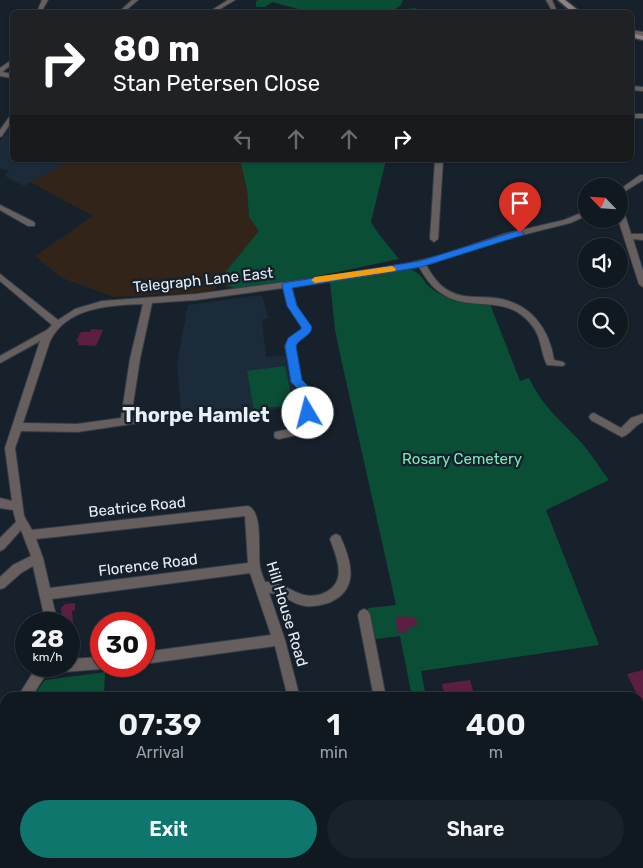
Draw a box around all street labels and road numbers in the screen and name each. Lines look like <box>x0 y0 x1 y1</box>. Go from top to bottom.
street label: Telegraph Lane East <box>132 264 274 296</box>
street label: Beatrice Road <box>87 493 187 521</box>
street label: Florence Road <box>97 550 199 580</box>
street label: Hill House Road <box>262 559 312 669</box>

